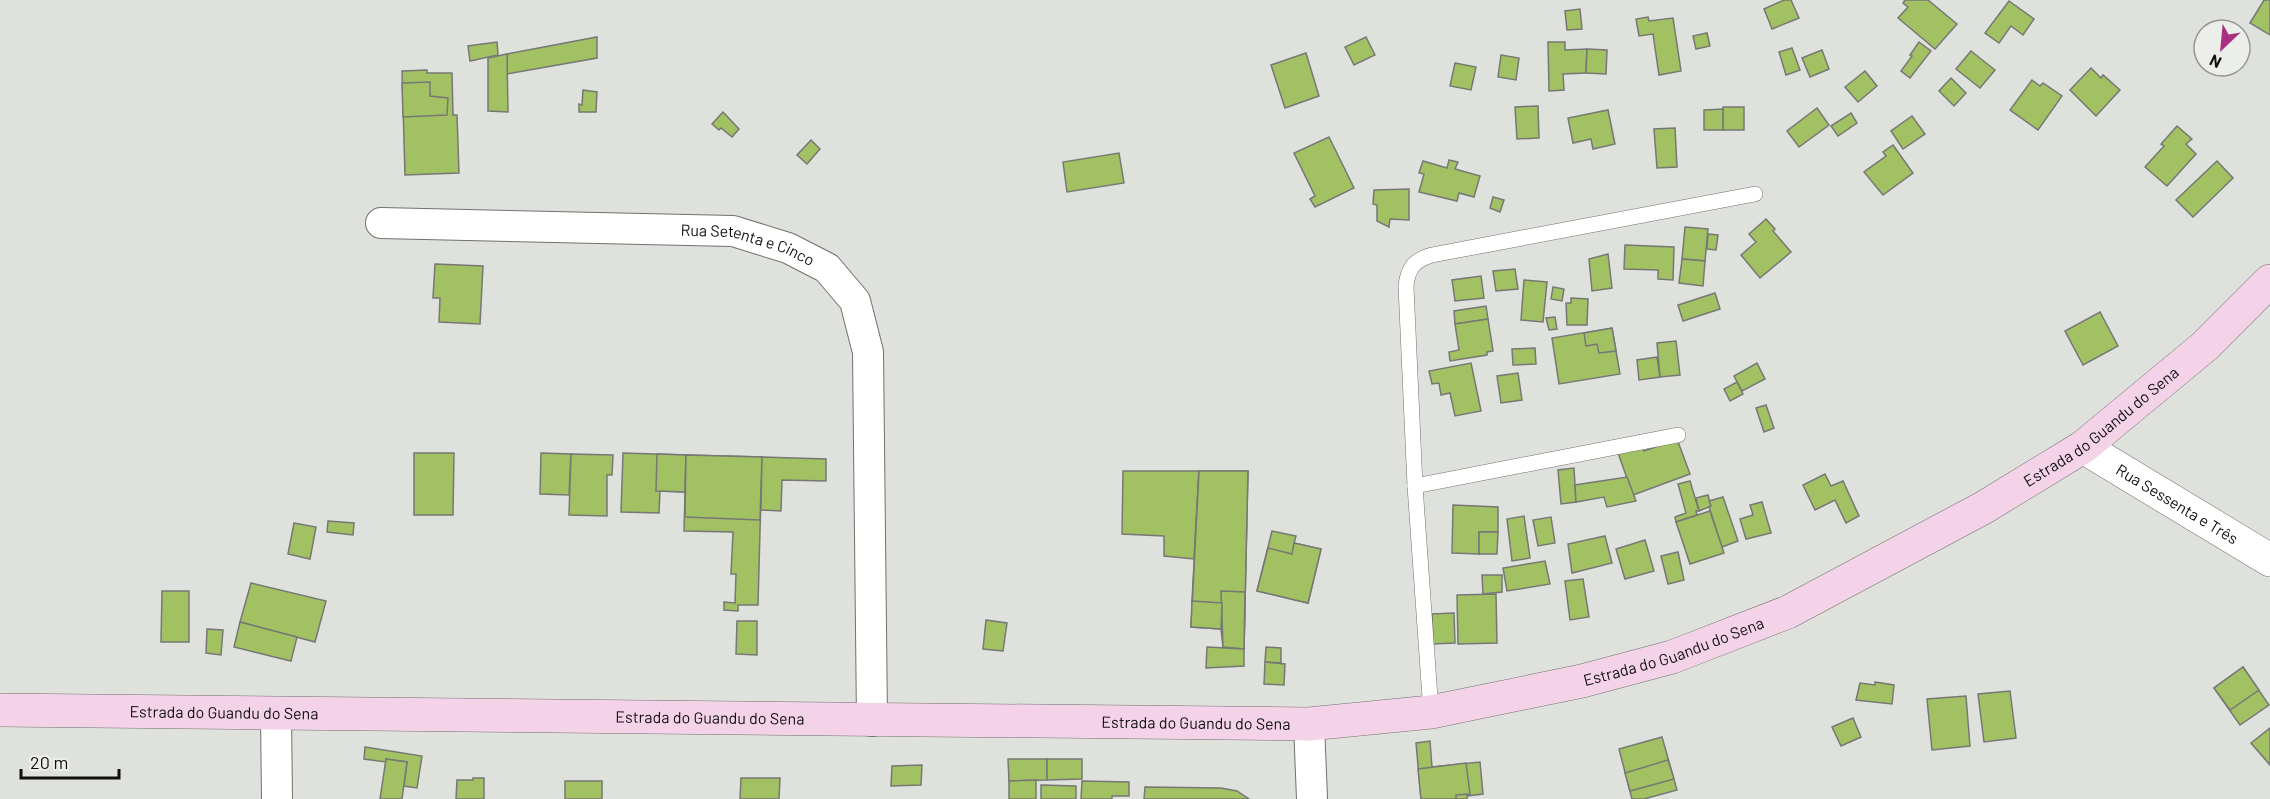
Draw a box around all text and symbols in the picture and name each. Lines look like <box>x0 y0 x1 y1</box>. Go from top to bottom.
north arrow <box>2192 18 2252 78</box>
text: N <box>2206 51 2224 73</box>
street label: Rua Setenta e Cinco <box>680 220 818 269</box>
street label: Estrada do Guandu do Sena <box>2020 362 2182 490</box>
street label: Rua Sessenta e Três <box>2113 459 2242 548</box>
street label: Estrada do Guandu do Sena <box>1581 612 1766 689</box>
street label: Estrada do Guandu do Sena <box>129 701 319 722</box>
street label: Estrada do Guandu do Sena <box>615 707 805 728</box>
street label: Estrada do Guandu do Sena <box>1101 712 1291 733</box>
scale bar <box>21 742 118 780</box>
text: 20 m <box>30 751 68 773</box>

